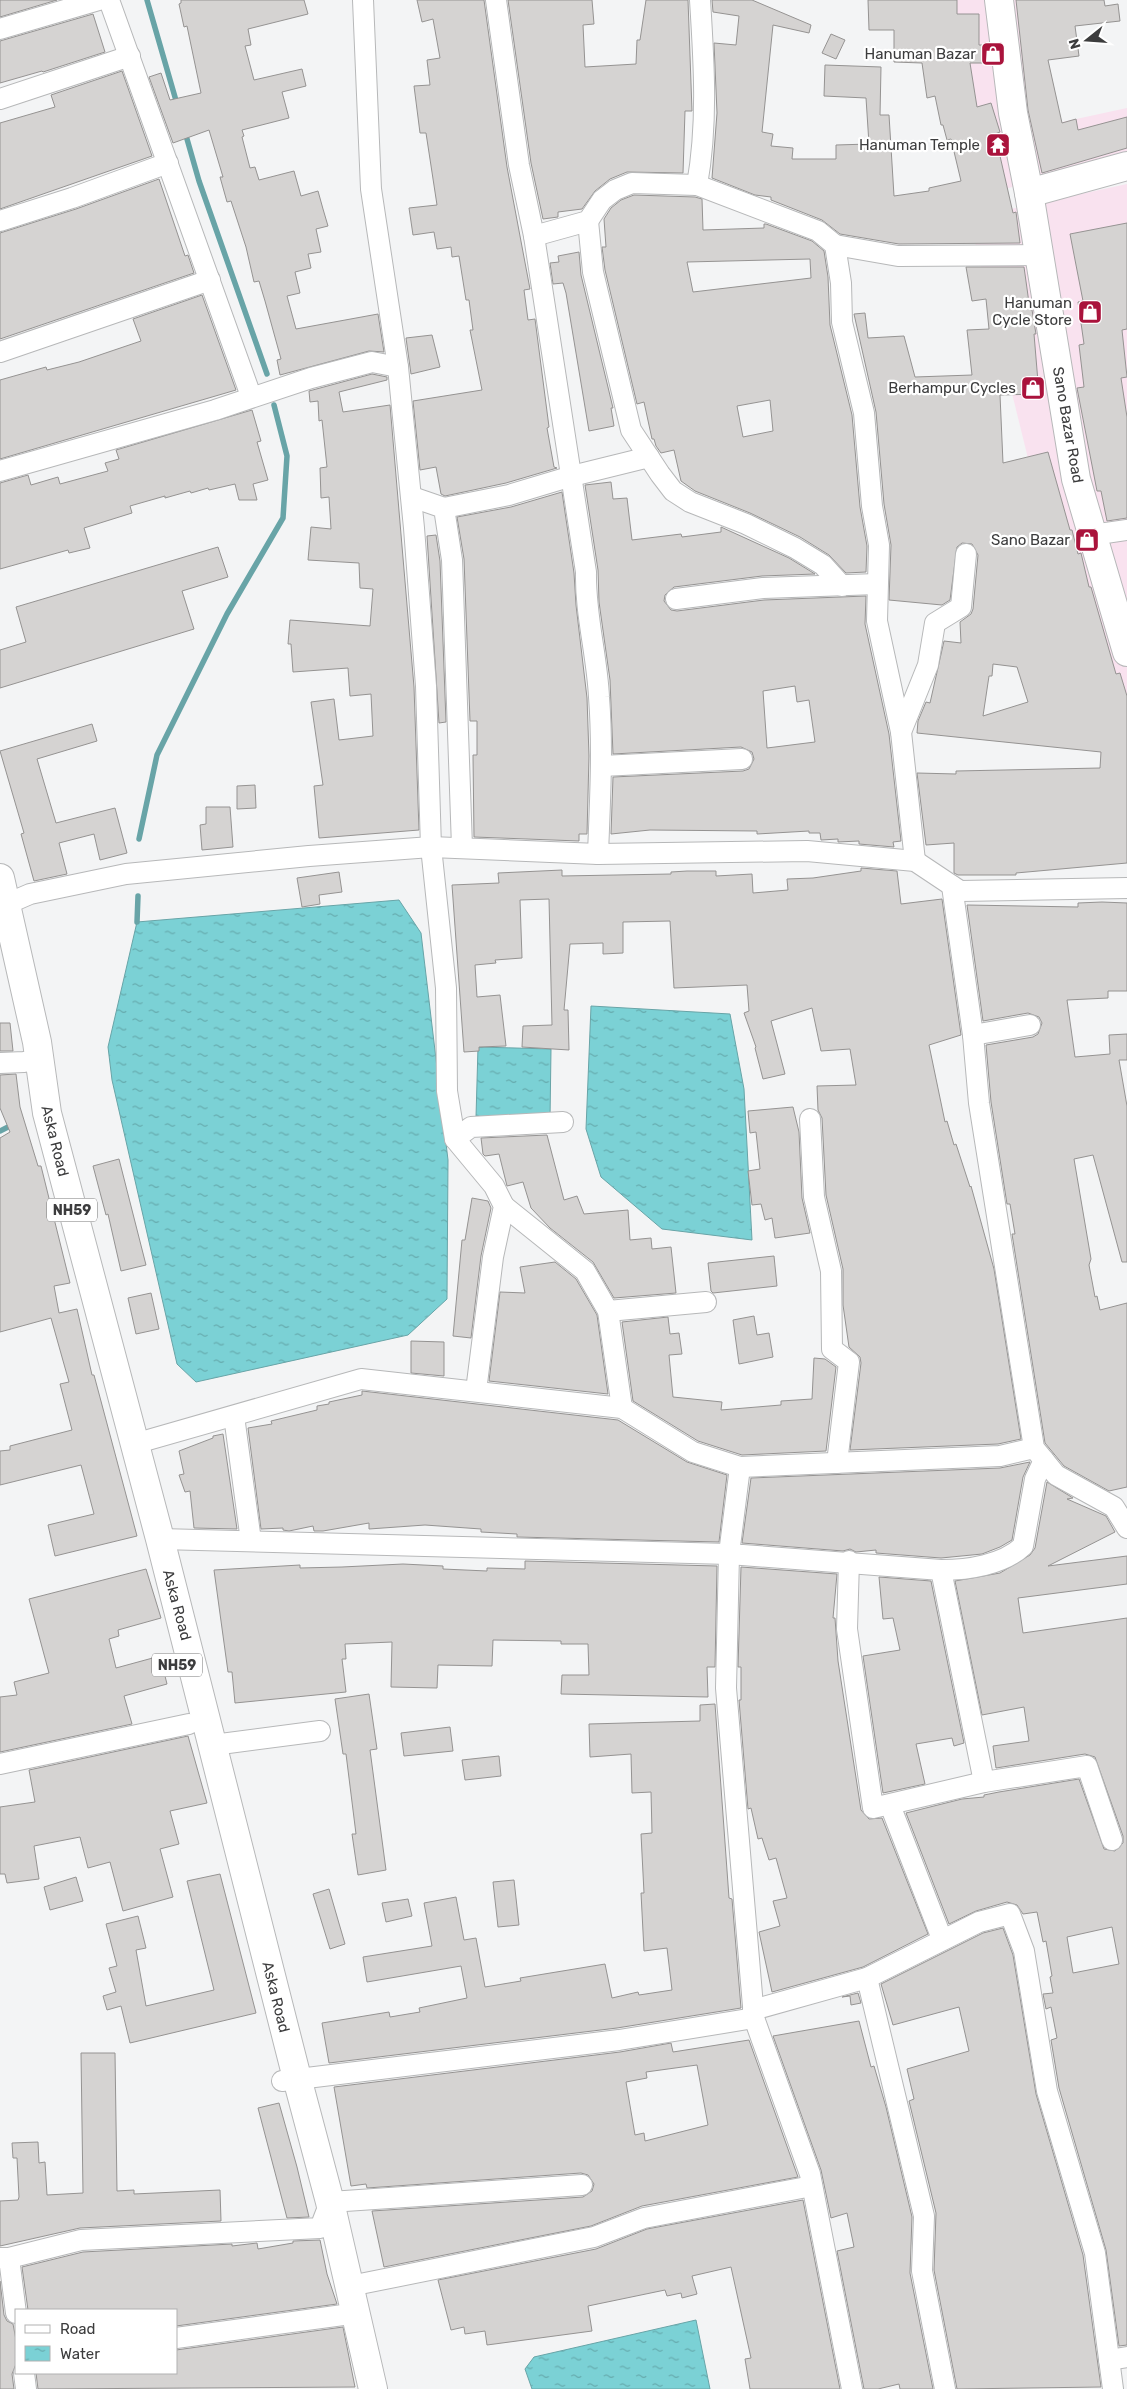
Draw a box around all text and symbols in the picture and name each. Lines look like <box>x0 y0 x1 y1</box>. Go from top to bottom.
north arrow <box>1062 15 1112 65</box>
text: N <box>1065 36 1085 51</box>
shop icon: Hanuman Bazar <box>980 41 1006 67</box>
place label: Hanuman Bazar <box>865 45 976 63</box>
temple icon: Hanuman Temple <box>985 132 1011 158</box>
place label: Hanuman Temple <box>859 136 980 154</box>
place label: Hanuman Cycle Store <box>992 294 1072 329</box>
shop icon: Hanuman Cycle Store <box>1077 299 1103 325</box>
street label: Sano Bazar Road <box>1049 365 1087 485</box>
shop icon: Berhampur Cycles <box>1020 375 1046 401</box>
place label: Berhampur Cycles <box>888 379 1016 397</box>
shop icon: Sano Bazar <box>1074 527 1100 553</box>
place label: Sano Bazar <box>991 531 1070 549</box>
street label: Aska Road <box>37 1104 73 1178</box>
road number: NH59 <box>47 1198 97 1222</box>
street label: Aska Road <box>159 1568 195 1642</box>
road number: NH59 <box>152 1654 202 1676</box>
street label: Aska Road <box>258 1960 294 2034</box>
legend <box>15 2309 178 2374</box>
text: Road <box>60 2320 96 2338</box>
text: Water <box>60 2345 100 2363</box>

